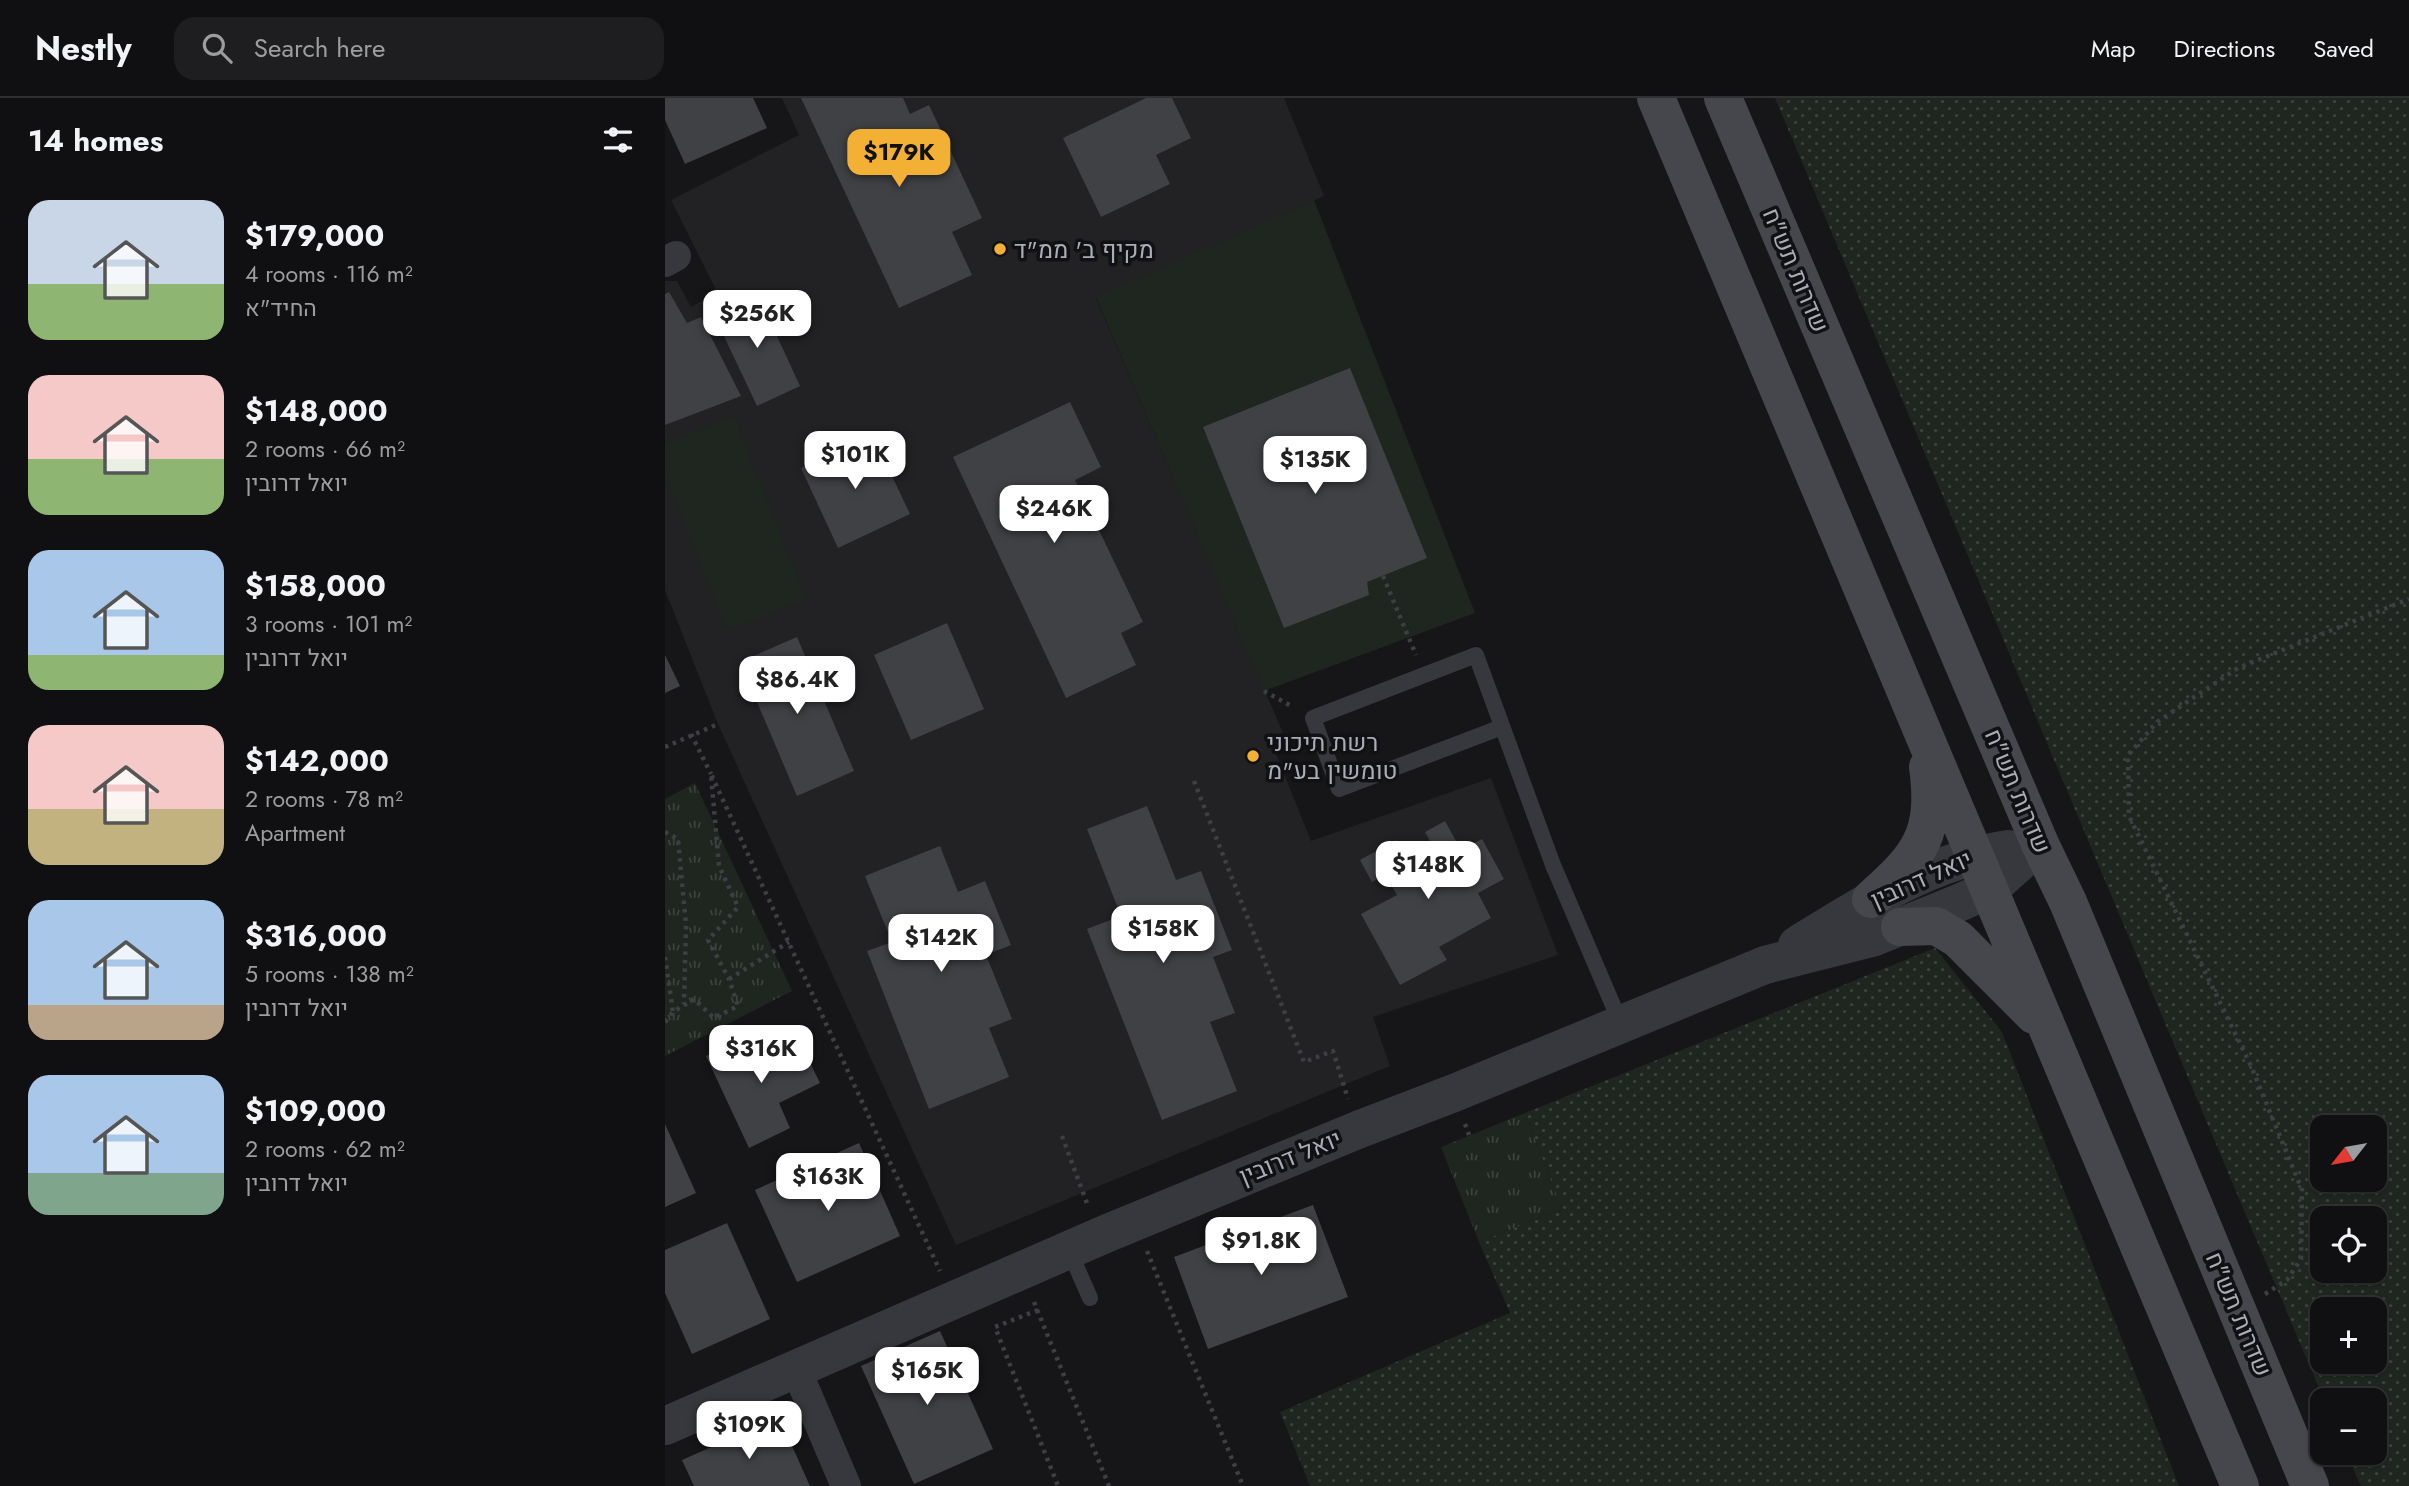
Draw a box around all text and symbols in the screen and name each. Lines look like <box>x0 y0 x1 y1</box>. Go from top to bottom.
search box <box>174 17 664 80</box>
text: Nestly <box>35 25 132 72</box>
icon: search <box>198 29 236 67</box>
text: Search here <box>254 29 385 67</box>
text: Map <box>2091 31 2136 66</box>
text: Directions <box>2174 31 2275 66</box>
text: Saved <box>2313 31 2374 66</box>
text: 14 homes <box>28 119 163 162</box>
icon: filters <box>599 121 637 159</box>
pin: $179K <box>850 130 948 189</box>
text: $179K <box>863 135 935 169</box>
street label: שדרות תש"ח <box>1754 202 1838 338</box>
text: $179,000 <box>245 214 384 257</box>
icon: home <box>84 228 168 312</box>
place label: מקיף ב' ממ"ד <box>1014 232 1154 267</box>
marker: מקיף ב' ממ"ד <box>992 241 1008 257</box>
text: 4 rooms · 116 m² <box>245 257 413 291</box>
pin: $256K <box>708 290 806 350</box>
text: החיד"א <box>245 291 317 325</box>
text: $256K <box>719 296 795 330</box>
text: $148,000 <box>245 389 388 432</box>
icon: home <box>84 403 168 487</box>
text: 2 rooms · 66 m² <box>245 432 405 466</box>
pin: $101K <box>806 432 904 491</box>
pin: $135K <box>1266 436 1364 496</box>
text: $101K <box>820 437 890 471</box>
text: $135K <box>1279 442 1351 476</box>
text: יואל דרובין <box>245 466 348 500</box>
pin: $246K <box>1005 486 1103 545</box>
text: $246K <box>1016 491 1092 525</box>
text: $158,000 <box>245 564 386 607</box>
icon: home <box>84 578 168 662</box>
text: 3 rooms · 101 m² <box>245 607 412 641</box>
text: יואל דרובין <box>245 641 348 675</box>
pin: $86.4K <box>740 656 854 716</box>
text: $86.4K <box>755 662 839 696</box>
street label: שדרות תש"ח <box>1976 723 2060 859</box>
place label: רשת תיכוני טומשין בע"מ <box>1267 725 1397 788</box>
text: $142,000 <box>245 739 389 782</box>
marker: רשת תיכוני טומשין בע"מ <box>1245 748 1261 764</box>
icon: home <box>84 753 168 837</box>
text: 2 rooms · 78 m² <box>245 782 403 816</box>
text: Apartment <box>245 816 345 850</box>
street label: יואל דרובין <box>1865 841 1977 917</box>
pin: $148K <box>1379 842 1477 901</box>
text: $148K <box>1392 847 1464 881</box>
pin: $158K <box>1114 906 1212 965</box>
text: $158K <box>1127 911 1199 945</box>
text: $316,000 <box>245 914 387 957</box>
pin: $142K <box>892 914 990 974</box>
text: $142K <box>904 920 978 954</box>
icon: home <box>84 928 168 1012</box>
text: 5 rooms · 138 m² <box>245 957 414 991</box>
text: יואל דרובין <box>245 991 348 1025</box>
pin: $316K <box>712 1026 810 1085</box>
text: $316K <box>725 1031 797 1065</box>
text: $109,000 <box>245 1089 386 1132</box>
icon: home <box>84 1103 168 1187</box>
north arrow <box>2310 1115 2387 1192</box>
map controls <box>2310 1115 2387 1465</box>
street label: יואל דרובין <box>1234 1121 1346 1193</box>
text: 2 rooms · 62 m² <box>245 1132 405 1166</box>
pin: $163K <box>779 1154 877 1213</box>
text: $163K <box>792 1159 864 1193</box>
text: יואל דרובין <box>245 1166 348 1200</box>
button: locate <box>2310 1206 2387 1283</box>
pin: $91.8K <box>1204 1218 1318 1277</box>
text: $91.8K <box>1221 1223 1301 1257</box>
street label: שדרות תש"ח <box>2197 1246 2281 1382</box>
button: + <box>2310 1297 2387 1374</box>
pin: $165K <box>878 1348 976 1407</box>
text: $165K <box>891 1353 963 1387</box>
button: − <box>2310 1388 2387 1465</box>
pin: $109K <box>700 1402 798 1461</box>
text: $109K <box>713 1407 785 1441</box>

